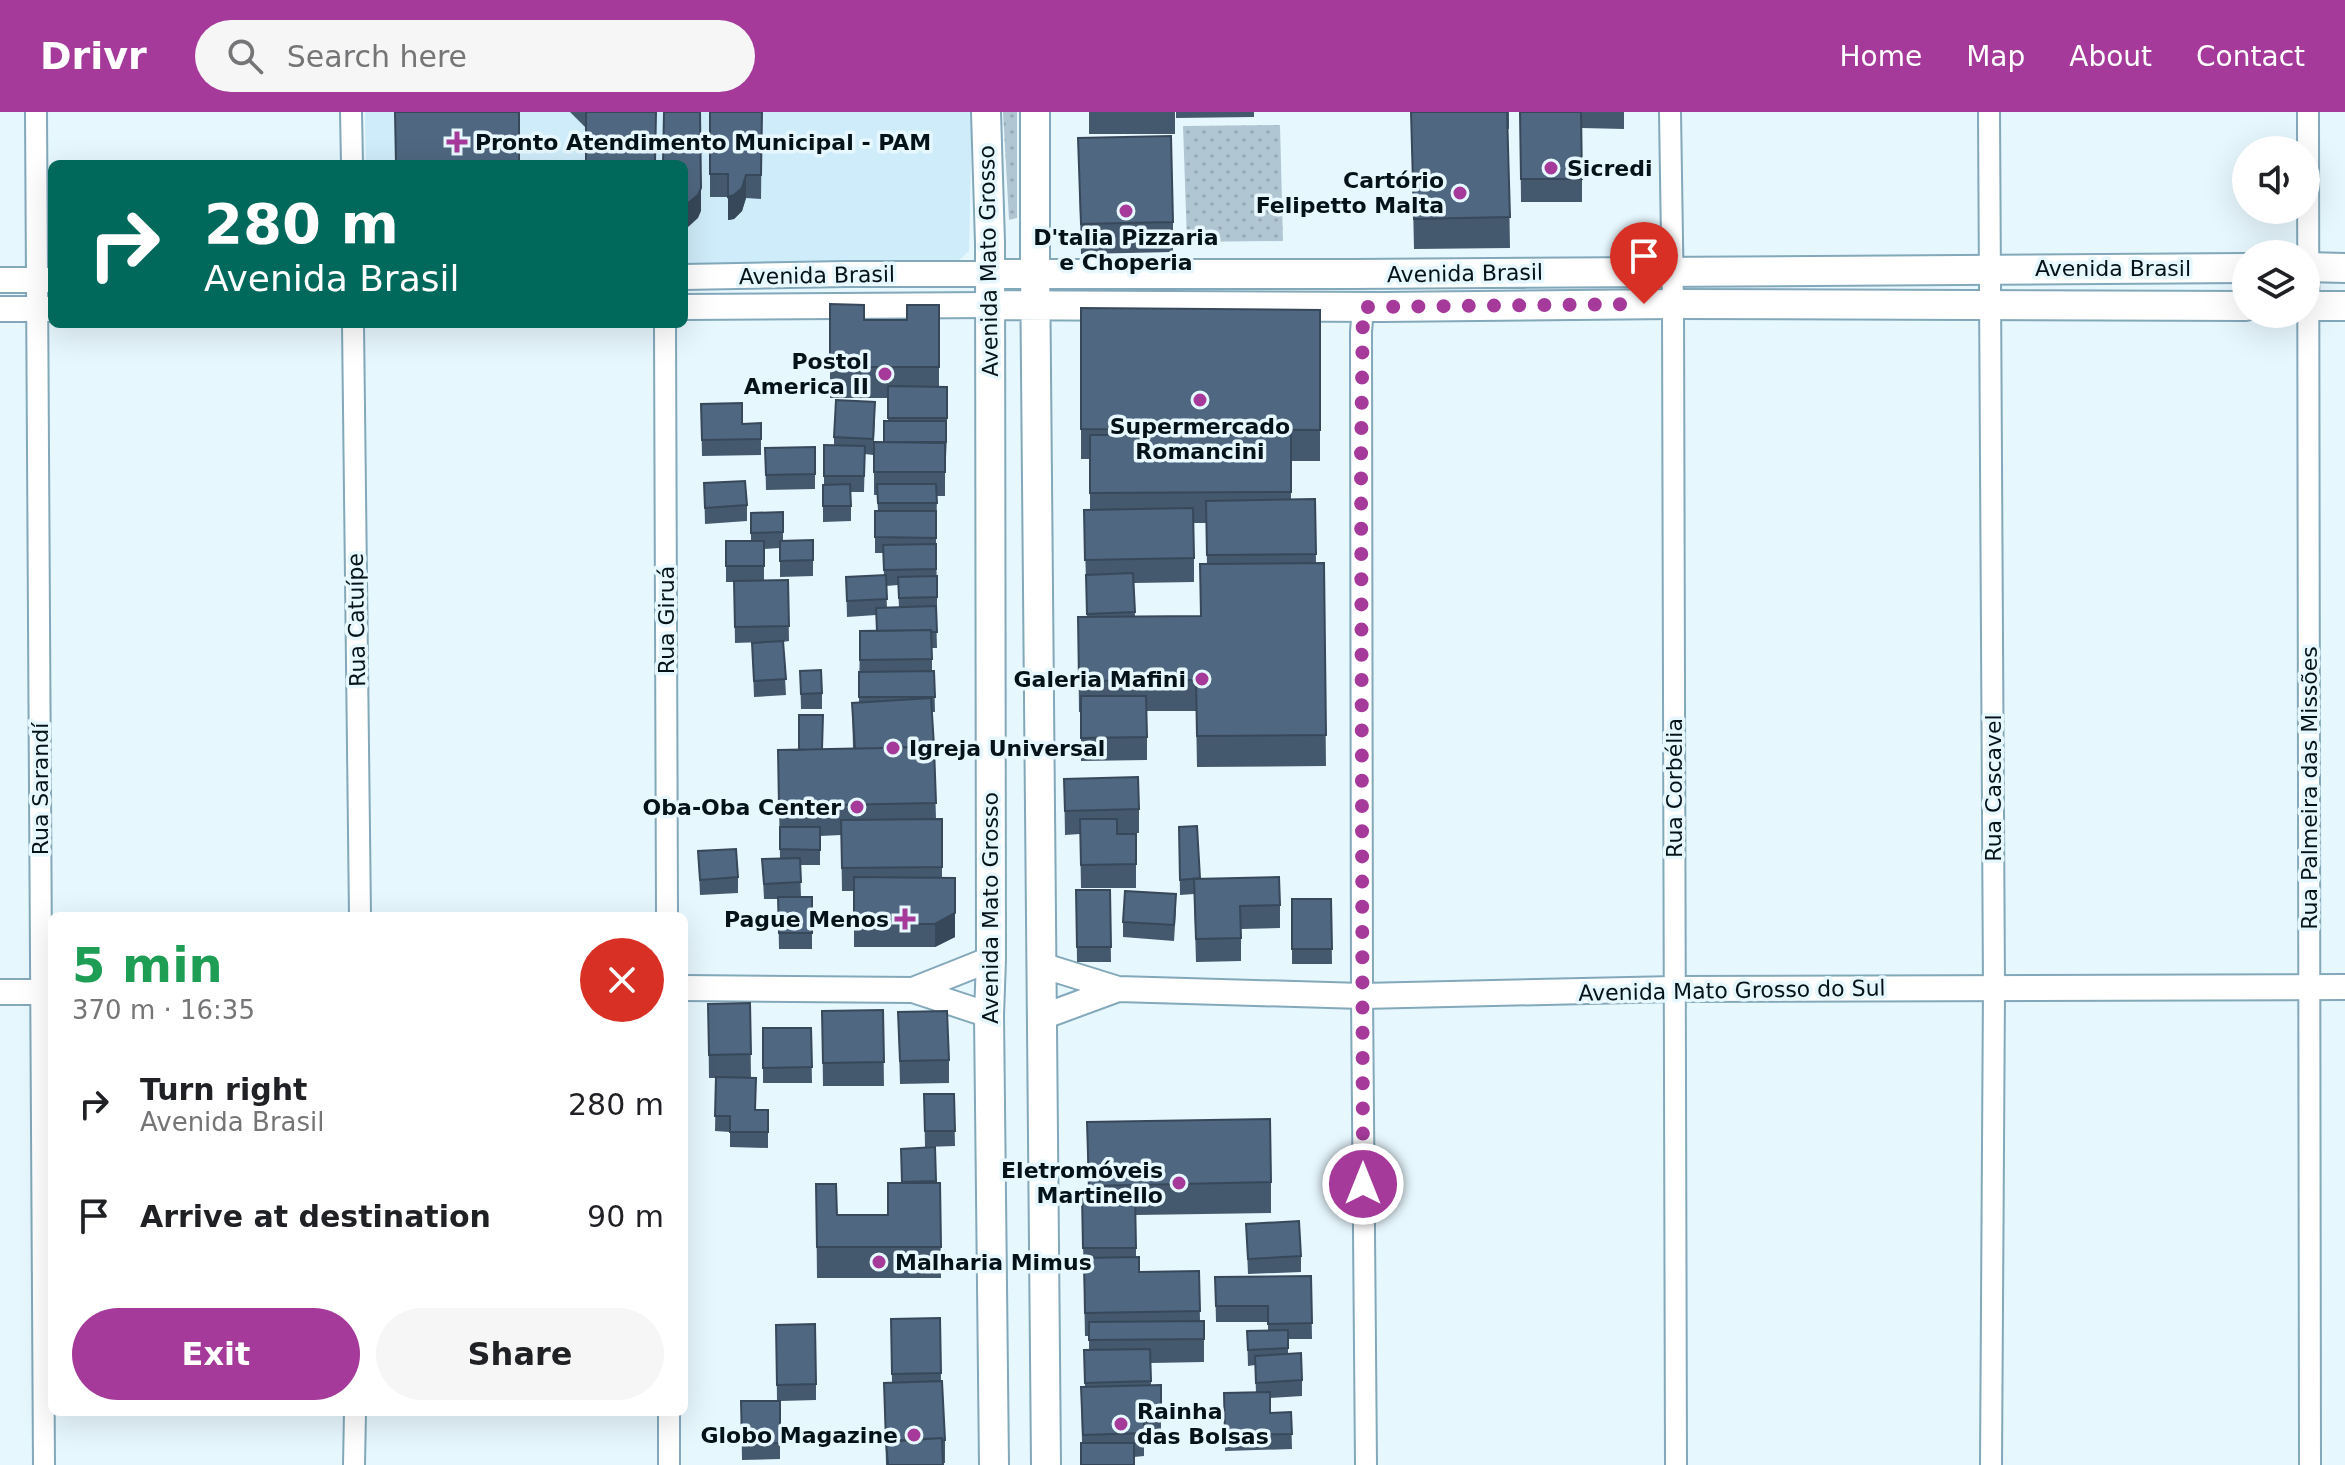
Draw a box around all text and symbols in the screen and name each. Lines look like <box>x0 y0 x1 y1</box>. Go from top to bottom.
search box <box>195 20 755 92</box>
text: Drivr <box>40 34 147 78</box>
icon: search <box>223 34 267 78</box>
text: Search here <box>287 39 467 74</box>
text: Home <box>1839 40 1922 73</box>
text: Map <box>1966 40 2025 73</box>
text: About <box>2069 40 2152 73</box>
text: Contact <box>2196 40 2305 73</box>
place label: Pronto Atendimento Municipal - PAM <box>475 130 931 155</box>
marker: Pronto Atendimento Municipal - PAM <box>446 131 468 153</box>
map controls <box>2232 136 2320 328</box>
button: sound <box>2232 136 2320 224</box>
street label: Avenida Mato Grosso <box>974 145 1003 377</box>
place label: Sicredi <box>1567 156 1653 181</box>
marker: Sicredi <box>1542 159 1560 177</box>
place label: Cartório Felipetto Malta <box>1256 168 1444 218</box>
marker: Cartório Felipetto Malta <box>1451 184 1469 202</box>
text: 280 m <box>204 191 399 256</box>
icon: right <box>72 192 176 296</box>
marker: D'talia Pizzaria e Choperia <box>1117 202 1135 220</box>
pin <box>1610 222 1678 304</box>
place label: D'talia Pizzaria e Choperia <box>1033 225 1219 275</box>
icon: arrive <box>1622 234 1666 278</box>
button: layers <box>2232 240 2320 328</box>
street label: Avenida Brasil <box>2035 256 2191 281</box>
text: Avenida Brasil <box>204 258 459 299</box>
street label: Avenida Brasil <box>1387 260 1543 287</box>
street label: Avenida Brasil <box>739 262 895 289</box>
place label: Postol America II <box>744 349 869 399</box>
marker: Postol America II <box>876 365 894 383</box>
marker: Supermercado Romancini <box>1191 391 1209 409</box>
place label: Supermercado Romancini <box>1110 414 1290 464</box>
street label: Rua Catuípe <box>343 553 370 687</box>
street label: Rua Giruá <box>654 566 679 674</box>
street label: Rua Palmeira das Missões <box>2297 646 2322 930</box>
place label: Galeria Mafini <box>1013 667 1186 692</box>
marker: Galeria Mafini <box>1193 670 1211 688</box>
street label: Rua Cascavel <box>1981 714 2006 862</box>
street label: Rua Corbélia <box>1662 718 1687 858</box>
street label: Rua Sarandí <box>28 722 53 855</box>
place label: Igreja Universal <box>909 736 1105 761</box>
marker: Igreja Universal <box>884 739 902 757</box>
street label: Avenida Mato Grosso <box>978 792 1003 1024</box>
place label: Oba-Oba Center <box>643 795 841 820</box>
marker: Oba-Oba Center <box>848 798 866 816</box>
place label: Pague Menos <box>724 907 889 932</box>
marker: Pague Menos <box>896 910 914 928</box>
text: 5 min <box>72 937 223 993</box>
button: close <box>580 938 664 1022</box>
street label: Avenida Mato Grosso do Sul <box>1578 975 1886 1006</box>
text: 370 m · 16:35 <box>72 995 255 1025</box>
text: Turn right <box>140 1072 307 1107</box>
icon: right <box>72 1082 116 1126</box>
text: 280 m <box>568 1087 664 1122</box>
text: Avenida Brasil <box>140 1107 325 1137</box>
position arrow <box>1321 1142 1405 1226</box>
place label: Eletromóveis Martinello <box>1001 1158 1163 1208</box>
marker: Eletromóveis Martinello <box>1170 1174 1188 1192</box>
icon: arrive <box>72 1194 116 1238</box>
text: Arrive at destination <box>140 1199 491 1234</box>
text: 90 m <box>587 1199 664 1234</box>
place label: Malharia Mimus <box>895 1250 1092 1275</box>
marker: Malharia Mimus <box>870 1253 888 1271</box>
button: Exit <box>72 1308 360 1400</box>
button: Share <box>376 1308 664 1400</box>
place label: Rainha das Bolsas <box>1137 1399 1269 1449</box>
marker: Rainha das Bolsas <box>1112 1415 1130 1433</box>
place label: Globo Magazine <box>701 1423 898 1448</box>
marker: Globo Magazine <box>905 1426 923 1444</box>

